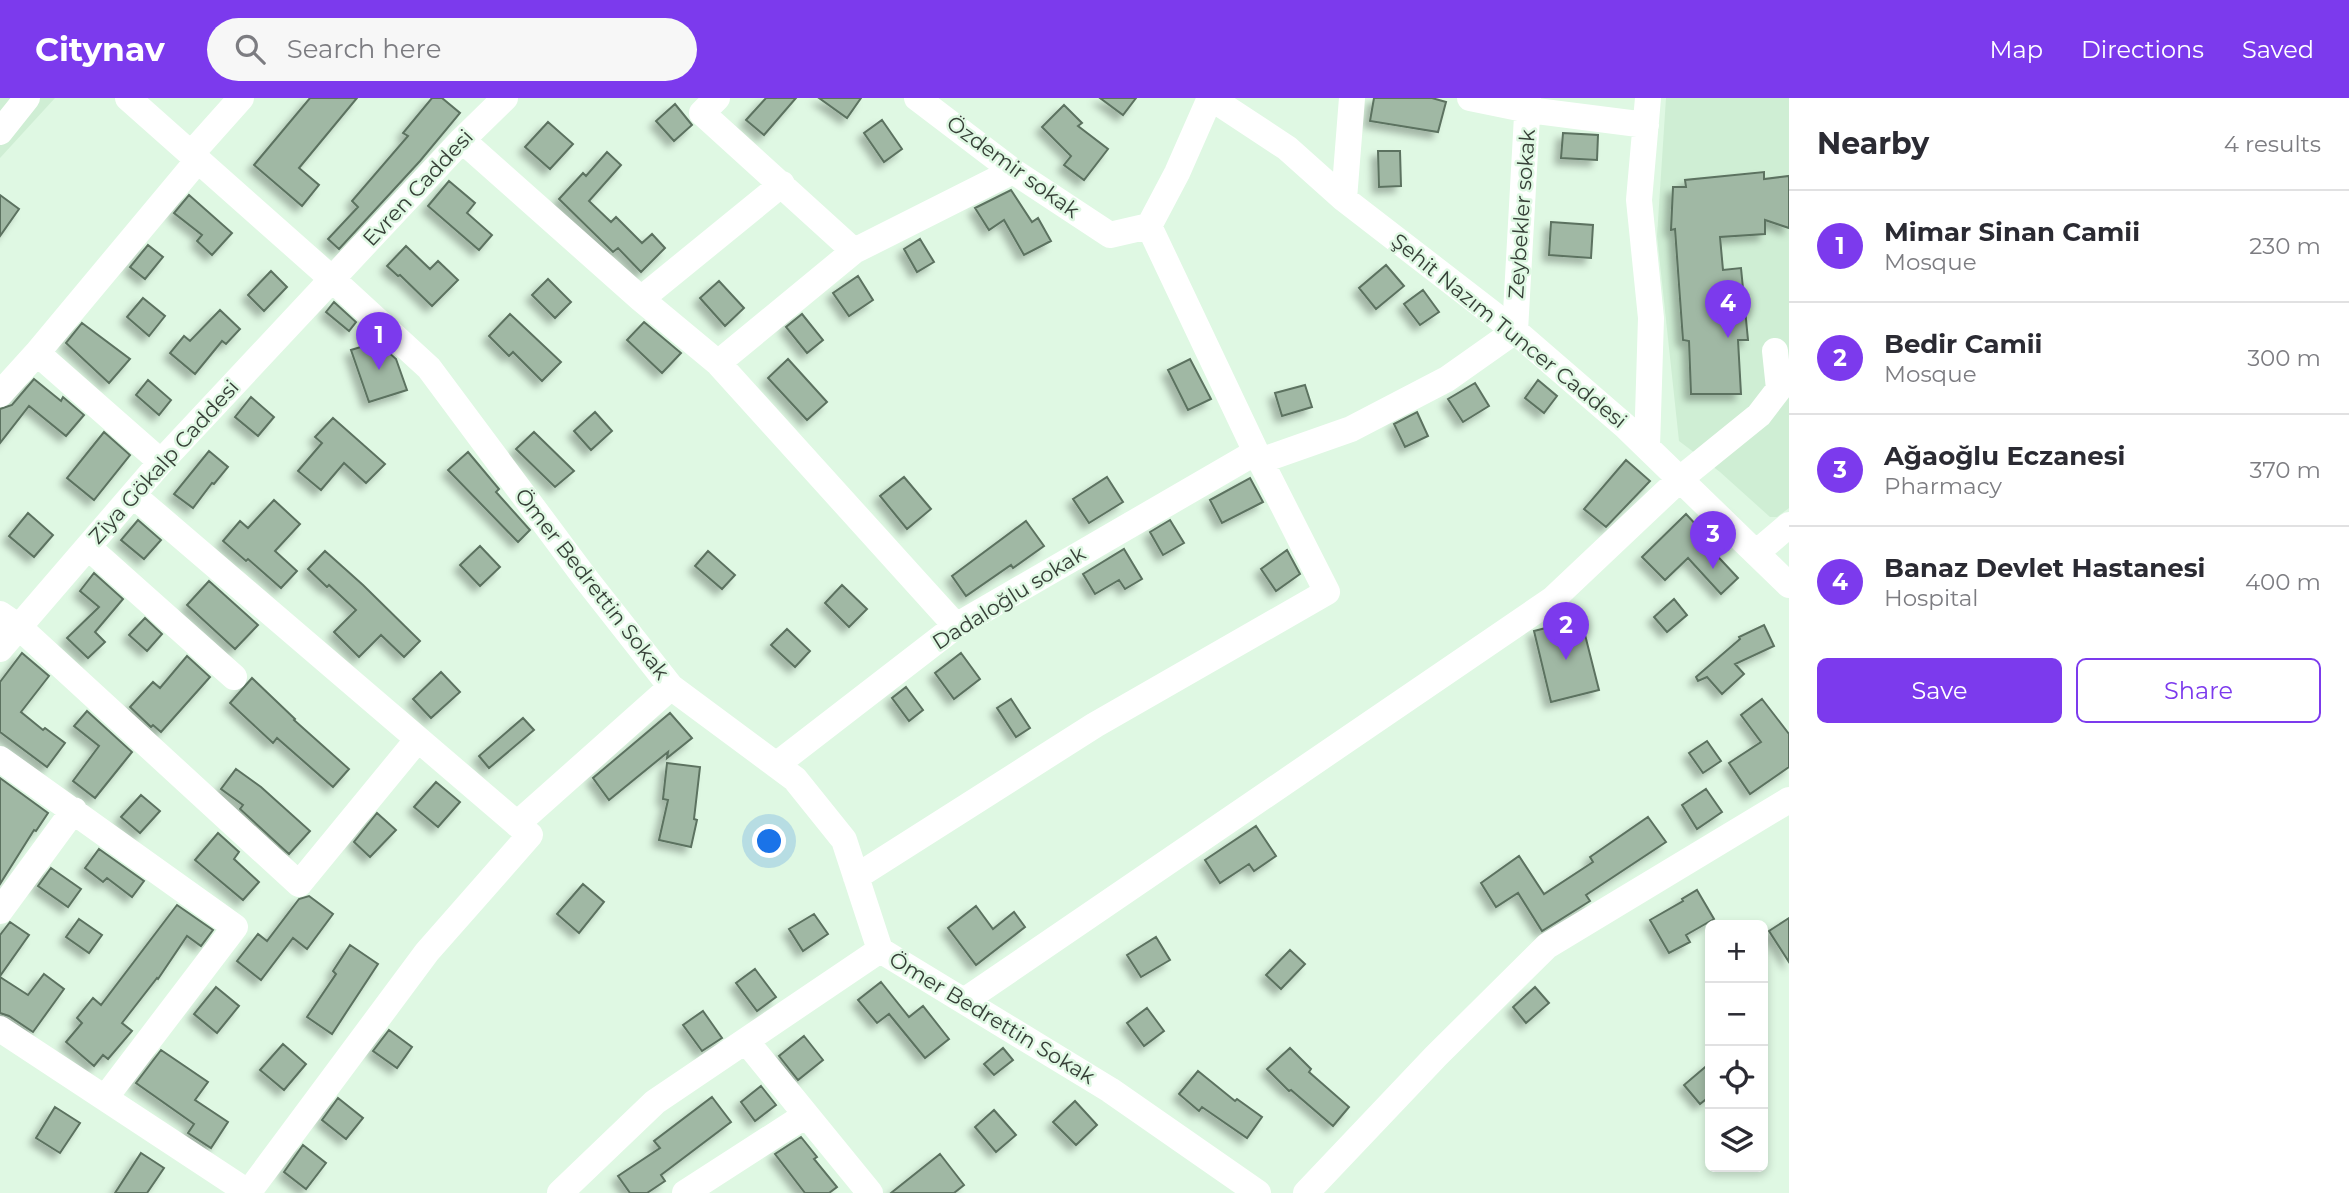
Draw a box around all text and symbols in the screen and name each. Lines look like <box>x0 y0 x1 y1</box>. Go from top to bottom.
search box <box>207 18 697 81</box>
text: Citynav <box>35 29 165 69</box>
icon: search <box>231 30 269 68</box>
text: Search here <box>287 33 441 65</box>
text: Map <box>1990 35 2043 64</box>
text: Directions <box>2081 35 2204 64</box>
text: Saved <box>2242 35 2314 64</box>
street label: Özdemir sokak <box>942 110 1085 223</box>
street label: Evren Caddesi <box>357 124 478 251</box>
text: Nearby <box>1817 125 1929 162</box>
street label: Zeybekler sokak <box>1503 128 1540 299</box>
text: 4 results <box>2224 130 2321 158</box>
text: Mimar Sinan Camii <box>1884 216 2140 248</box>
street label: Şehit Nazım Tuncer Caddesi <box>1387 228 1632 433</box>
text: 1 <box>1835 232 1845 260</box>
text: 230 m <box>2249 232 2321 260</box>
text: Mosque <box>1884 248 1977 276</box>
pin: 4 <box>1705 280 1751 338</box>
pin: 1 <box>356 312 402 370</box>
text: Bedir Camii <box>1884 328 2042 360</box>
text: 2 <box>1833 344 1847 372</box>
text: 300 m <box>2247 344 2321 372</box>
text: Mosque <box>1884 360 1977 388</box>
street label: Ziya Gökalp Caddesi <box>83 375 244 549</box>
text: Ağaoğlu Eczanesi <box>1884 440 2125 472</box>
text: 3 <box>1833 456 1847 484</box>
text: 370 m <box>2250 456 2321 484</box>
text: Pharmacy <box>1884 472 2002 500</box>
street label: Ömer Bedrettin Sokak <box>510 483 675 685</box>
pin: 3 <box>1690 511 1736 569</box>
street label: Dadaloğlu sokak <box>928 540 1090 655</box>
text: Banaz Devlet Hastanesi <box>1884 552 2205 584</box>
text: 4 <box>1832 568 1848 596</box>
text: 400 m <box>2245 568 2321 596</box>
text: Hospital <box>1884 584 1979 612</box>
pin: 2 <box>1543 602 1589 660</box>
button: Save <box>1817 658 2062 723</box>
button: Share <box>2076 658 2321 723</box>
your location <box>752 824 786 858</box>
map controls <box>1705 920 1768 1172</box>
button: + <box>1705 920 1768 983</box>
street label: Ömer Bedrettin Sokak <box>885 946 1100 1089</box>
button: − <box>1705 983 1768 1046</box>
button: locate <box>1705 1046 1768 1109</box>
button: layers <box>1705 1109 1768 1172</box>

